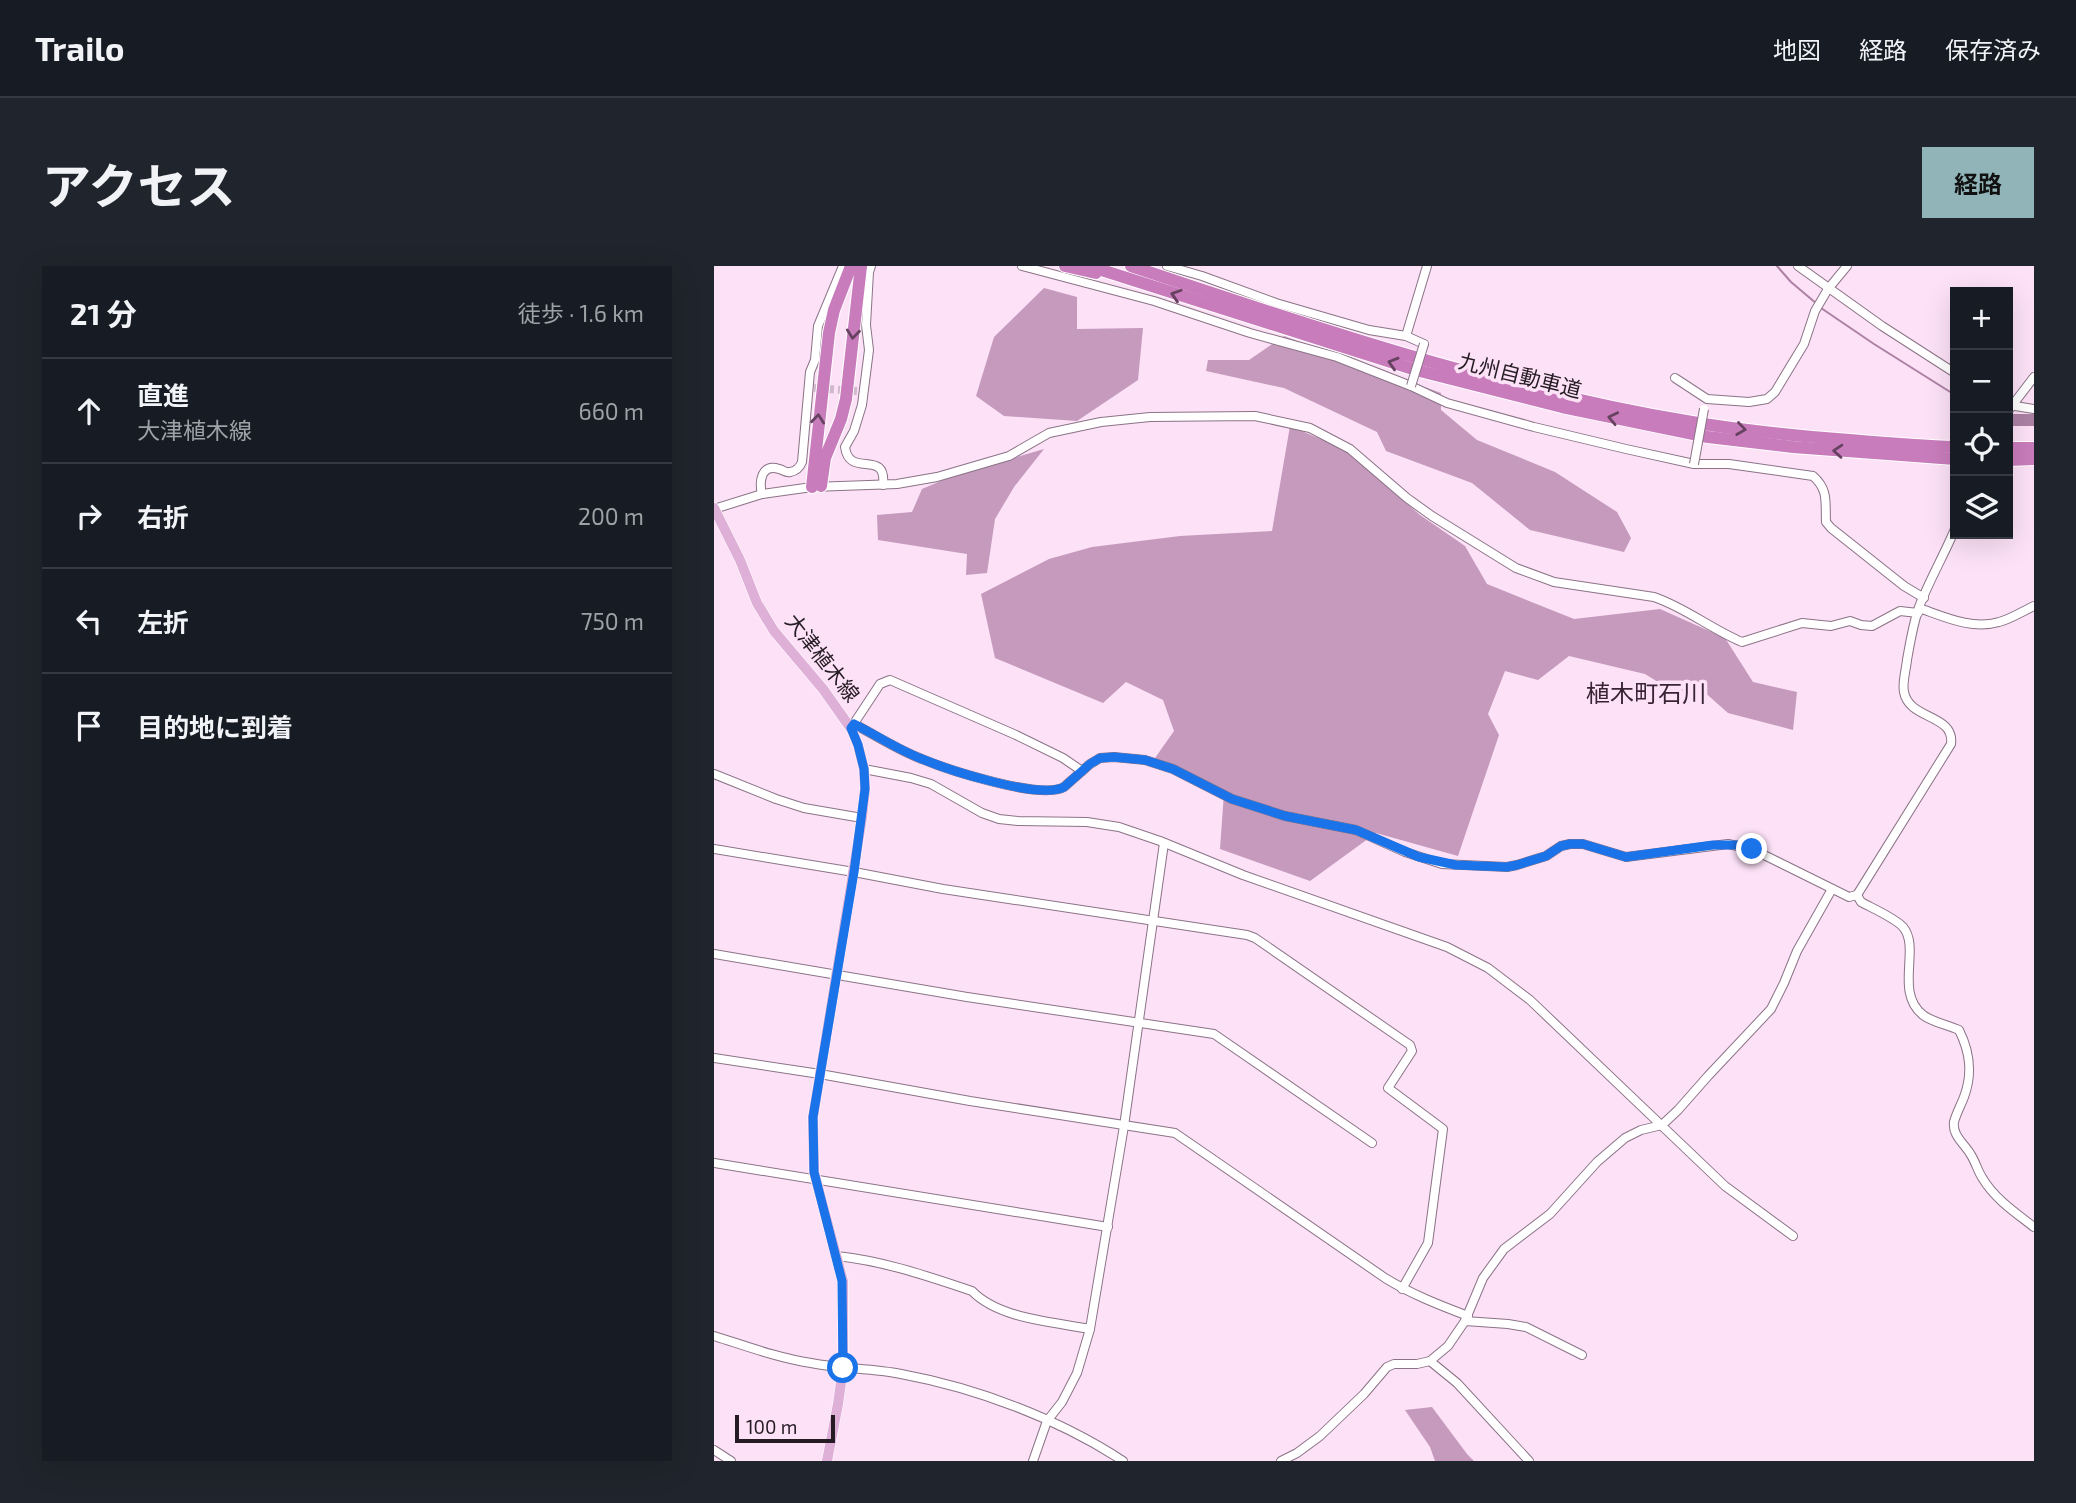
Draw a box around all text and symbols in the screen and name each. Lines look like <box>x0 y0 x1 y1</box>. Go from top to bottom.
text: Trailo <box>35 28 125 68</box>
text: 地図 <box>1773 35 1821 64</box>
text: 経路 <box>1859 35 1907 64</box>
text: 保存済み <box>1945 35 2041 64</box>
button: 経路 <box>1922 147 2034 218</box>
text: アクセス <box>42 155 236 214</box>
map controls <box>1950 287 2013 539</box>
button: + <box>1950 287 2013 350</box>
one-way arrow <box>1170 288 1182 303</box>
text: 21 分 <box>70 295 137 331</box>
text: 徒歩 · 1.6 km <box>518 299 644 327</box>
one-way arrow <box>845 328 860 340</box>
street label: 九州自動車道 <box>1456 347 1585 402</box>
button: − <box>1950 350 2013 413</box>
one-way arrow <box>1387 356 1399 371</box>
text: 直進 <box>137 379 189 410</box>
icon: ahead <box>70 392 108 430</box>
text: 660 m <box>579 397 644 425</box>
one-way arrow <box>1607 412 1619 427</box>
one-way arrow <box>811 413 826 425</box>
button: locate <box>1950 413 2013 476</box>
text: 大津植木線 <box>137 416 252 444</box>
one-way arrow <box>1735 421 1747 436</box>
one-way arrow <box>1833 444 1844 459</box>
button: layers <box>1950 476 2013 539</box>
icon: right <box>70 497 108 535</box>
text: 右折 <box>137 501 189 532</box>
text: 200 m <box>578 502 644 530</box>
icon: left <box>70 602 108 640</box>
text: 左折 <box>137 606 189 637</box>
text: 750 m <box>581 607 644 635</box>
street label: 大津植木線 <box>781 608 865 706</box>
district label: 植木町石川 <box>1586 678 1706 707</box>
icon: arrive <box>70 707 108 745</box>
text: 目的地に到着 <box>137 711 293 742</box>
route end <box>1736 833 1767 864</box>
route start <box>827 1352 858 1383</box>
scale bar <box>735 1412 835 1444</box>
text: 100 m <box>746 1415 797 1438</box>

